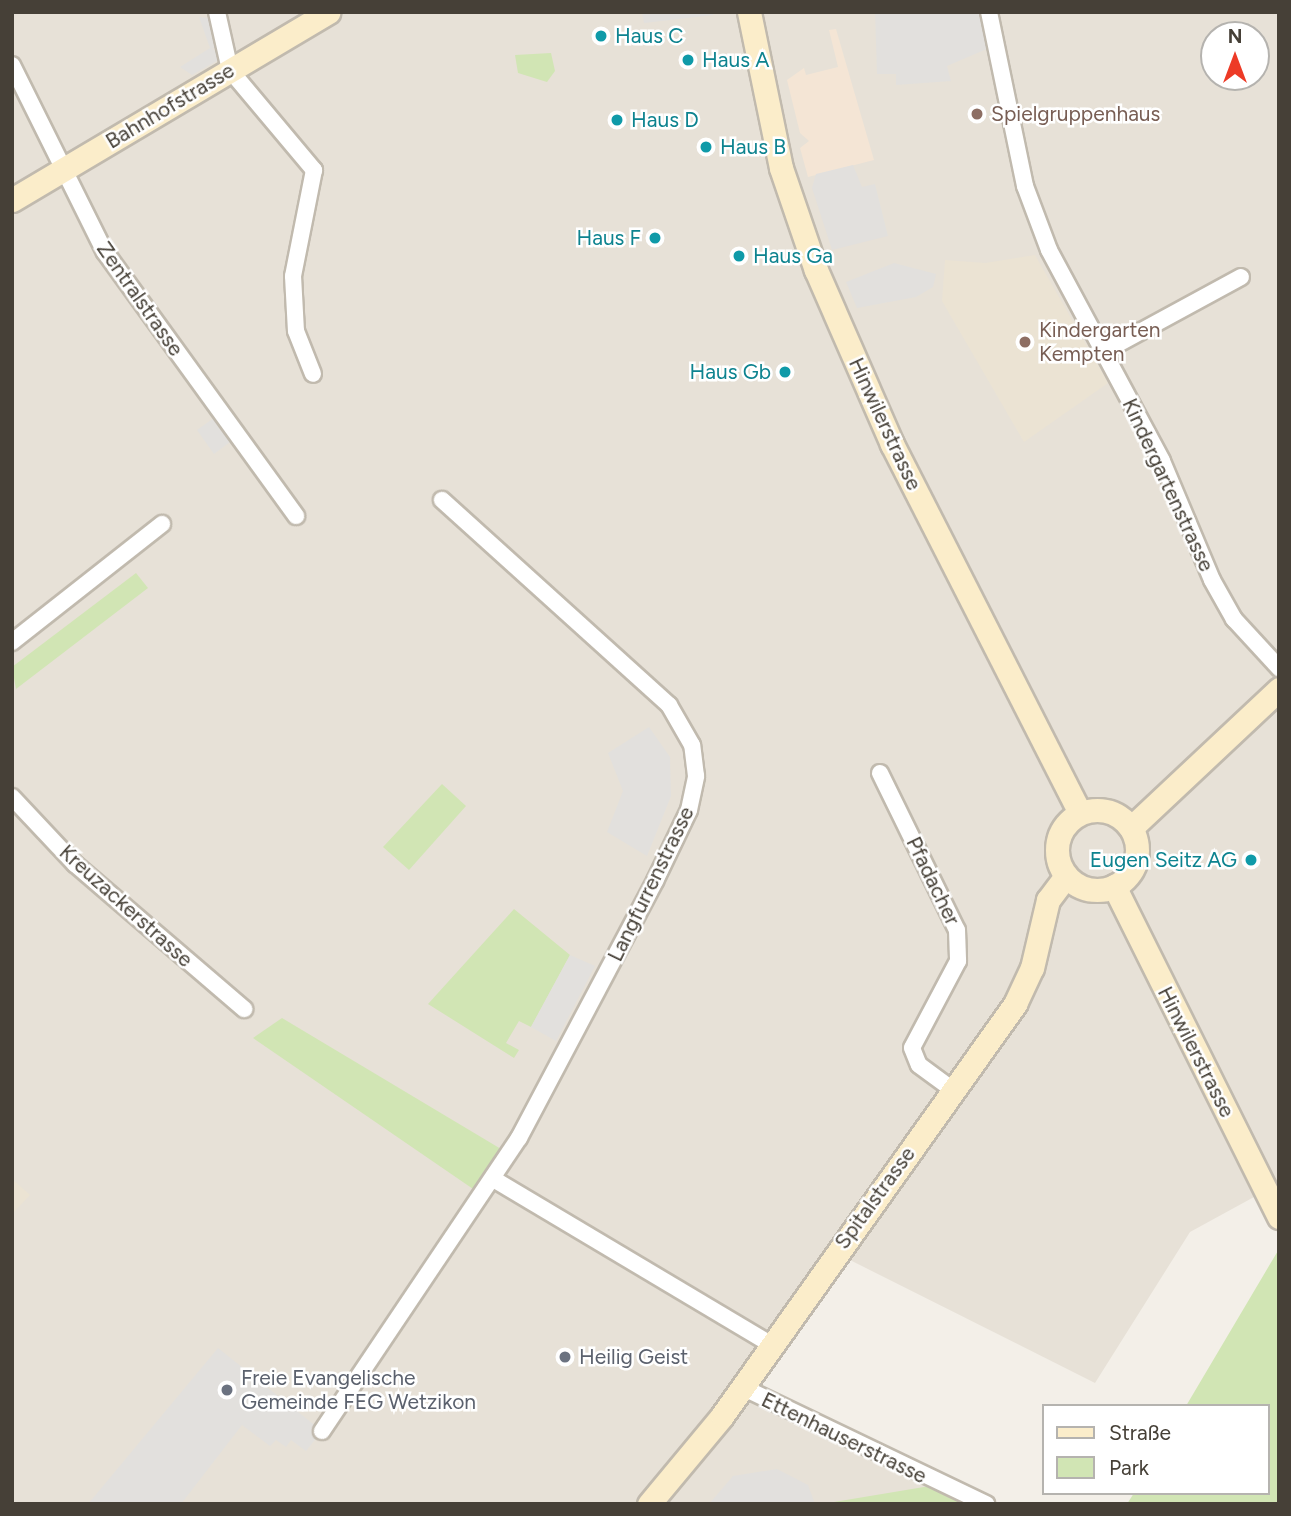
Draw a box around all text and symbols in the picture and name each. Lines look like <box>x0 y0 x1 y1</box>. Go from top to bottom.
north arrow <box>1200 21 1270 91</box>
place label: Haus C <box>615 23 683 49</box>
text: N <box>1228 25 1242 48</box>
marker: Haus C <box>593 28 609 44</box>
place label: Haus A <box>702 47 769 73</box>
marker: Haus A <box>680 52 696 68</box>
street label: Bahnhofstrasse <box>101 58 239 154</box>
place label: Spielgruppenhaus <box>991 101 1160 127</box>
marker: Spielgruppenhaus <box>969 106 985 122</box>
place label: Haus D <box>631 107 699 133</box>
marker: Haus D <box>609 112 625 128</box>
place label: Haus B <box>720 134 786 160</box>
marker: Haus B <box>698 139 714 155</box>
place label: Haus F <box>576 225 641 251</box>
marker: Haus F <box>647 230 663 246</box>
street label: Zentralstrasse <box>91 237 189 361</box>
place label: Haus Ga <box>753 243 833 269</box>
marker: Haus Ga <box>731 248 747 264</box>
place label: Kindergarten Kempten <box>1039 317 1160 367</box>
marker: Kindergarten Kempten <box>1017 334 1033 350</box>
street label: Hinwilerstrasse <box>843 354 927 494</box>
place label: Haus Gb <box>690 359 771 385</box>
marker: Haus Gb <box>777 364 793 380</box>
street label: Kindergartenstrasse <box>1117 394 1219 576</box>
street label: Langfurrenstrasse <box>603 802 699 966</box>
street label: Pfadacher <box>901 833 965 929</box>
street label: Kreuzackerstrasse <box>54 840 198 972</box>
place label: Eugen Seitz AG <box>1090 847 1237 873</box>
marker: Eugen Seitz AG <box>1243 852 1259 868</box>
street label: Hinwilerstrasse <box>1152 982 1240 1122</box>
street label: Spitalstrasse <box>830 1142 920 1254</box>
place label: Heilig Geist <box>579 1344 688 1370</box>
marker: Heilig Geist <box>557 1349 573 1365</box>
place label: Freie Evangelische Gemeinde FEG Wetzikon <box>241 1365 476 1415</box>
marker: Freie Evangelische Gemeinde FEG Wetzikon <box>219 1382 235 1398</box>
street label: Ettenhauserstrasse <box>757 1387 931 1489</box>
legend <box>1042 1404 1270 1495</box>
text: Straße <box>1109 1420 1171 1445</box>
text: Park <box>1109 1455 1149 1480</box>

